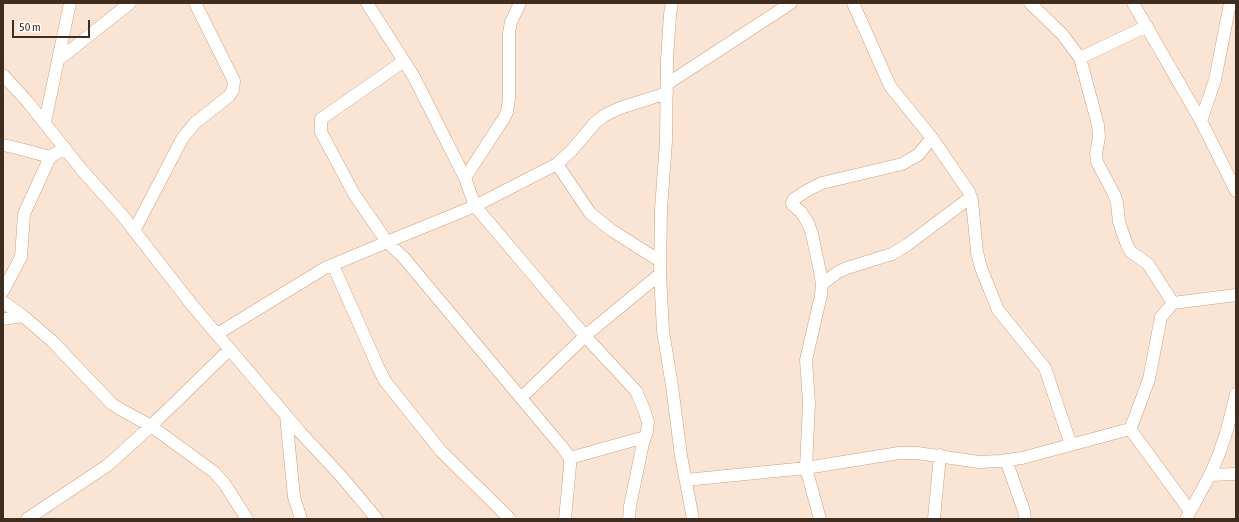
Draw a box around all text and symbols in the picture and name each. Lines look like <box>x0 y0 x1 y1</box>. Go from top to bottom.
scale bar <box>14 12 92 38</box>
text: 50 m <box>19 20 41 34</box>

